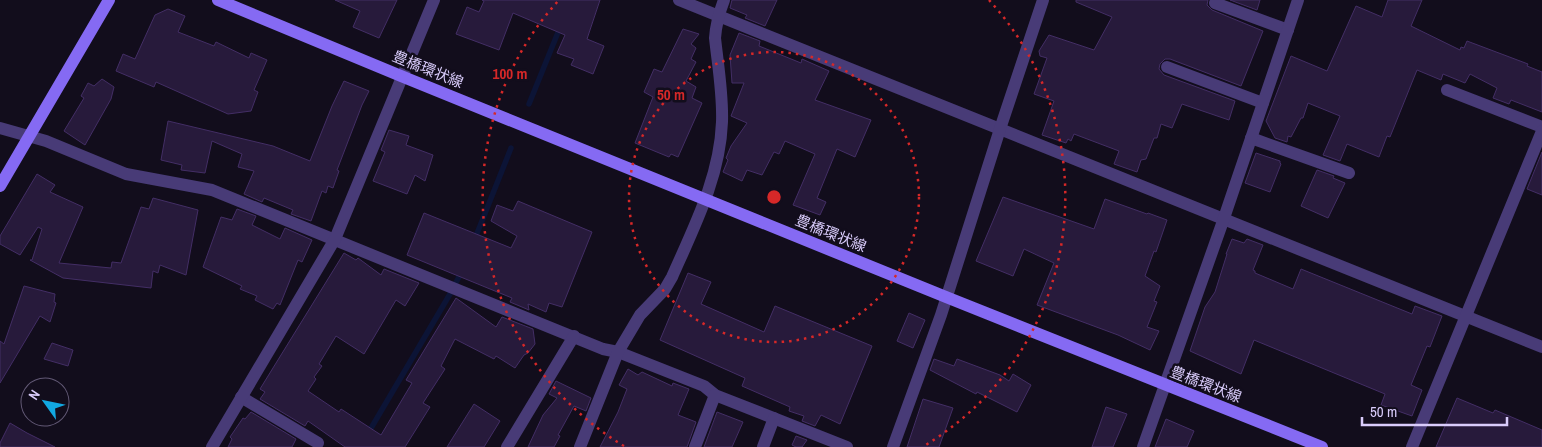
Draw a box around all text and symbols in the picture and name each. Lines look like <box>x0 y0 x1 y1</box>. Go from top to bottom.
street label: 豊橋環状線 <box>389 45 467 93</box>
text: 100 m <box>493 63 527 84</box>
text: 50 m <box>657 84 685 105</box>
centre of rings <box>765 188 783 206</box>
street label: 豊橋環状線 <box>792 209 870 257</box>
street label: 豊橋環状線 <box>1167 361 1245 407</box>
north arrow <box>20 377 70 427</box>
text: N <box>24 387 44 403</box>
scale bar <box>1362 394 1507 426</box>
text: 50 m <box>1370 401 1397 422</box>

